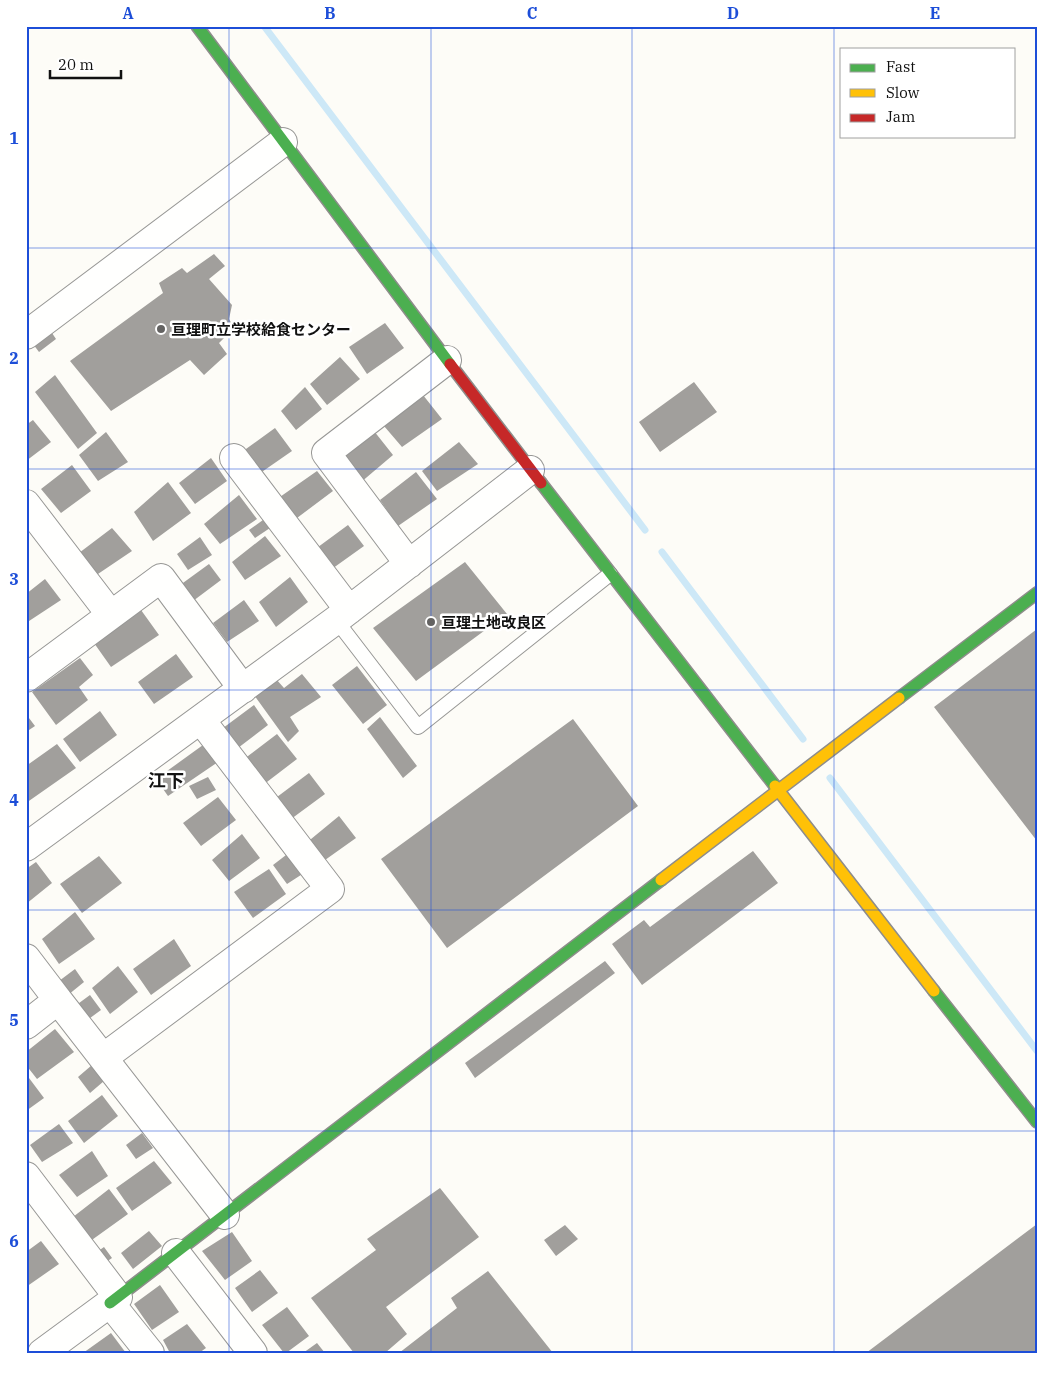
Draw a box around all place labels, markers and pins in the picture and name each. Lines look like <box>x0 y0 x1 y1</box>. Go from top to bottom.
place label: 亘理町立学校給食センター <box>171 320 351 339</box>
marker: 亘理町立学校給食センター <box>155 323 167 335</box>
place label: 亘理土地改良区 <box>441 613 546 632</box>
marker: 亘理土地改良区 <box>425 616 437 628</box>

